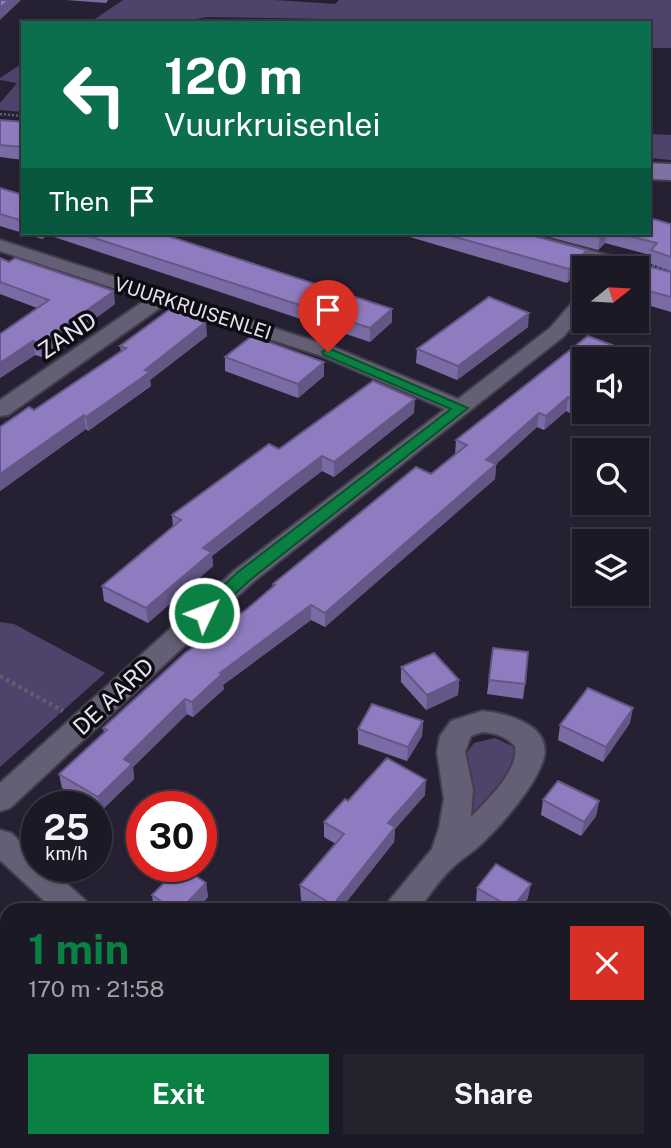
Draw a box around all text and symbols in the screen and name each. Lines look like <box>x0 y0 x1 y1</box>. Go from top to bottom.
text: 120 m <box>164 47 303 105</box>
icon: left <box>49 49 140 140</box>
text: Vuurkruisenlei <box>164 106 380 143</box>
icon: arrive <box>123 182 161 220</box>
text: Then <box>49 186 109 217</box>
north arrow <box>572 256 649 332</box>
map controls <box>572 256 649 606</box>
street label: VUURKRUISENLEI <box>112 272 274 344</box>
pin <box>298 280 358 352</box>
icon: arrive <box>309 291 347 329</box>
street label: ZAND <box>33 306 101 364</box>
button: sound <box>572 347 649 424</box>
button: search <box>572 438 649 515</box>
button: layers <box>572 529 649 606</box>
position arrow <box>167 576 241 650</box>
street label: DE AARD <box>67 652 159 740</box>
speed limit sign: 30 <box>126 791 217 882</box>
text: 25 <box>44 807 89 848</box>
text: km/h <box>45 843 88 864</box>
text: 1 min <box>28 924 129 973</box>
button: close <box>570 926 644 1000</box>
text: 170 m · 21:58 <box>28 975 164 1002</box>
button: Exit <box>28 1054 329 1134</box>
button: Share <box>343 1054 644 1134</box>

